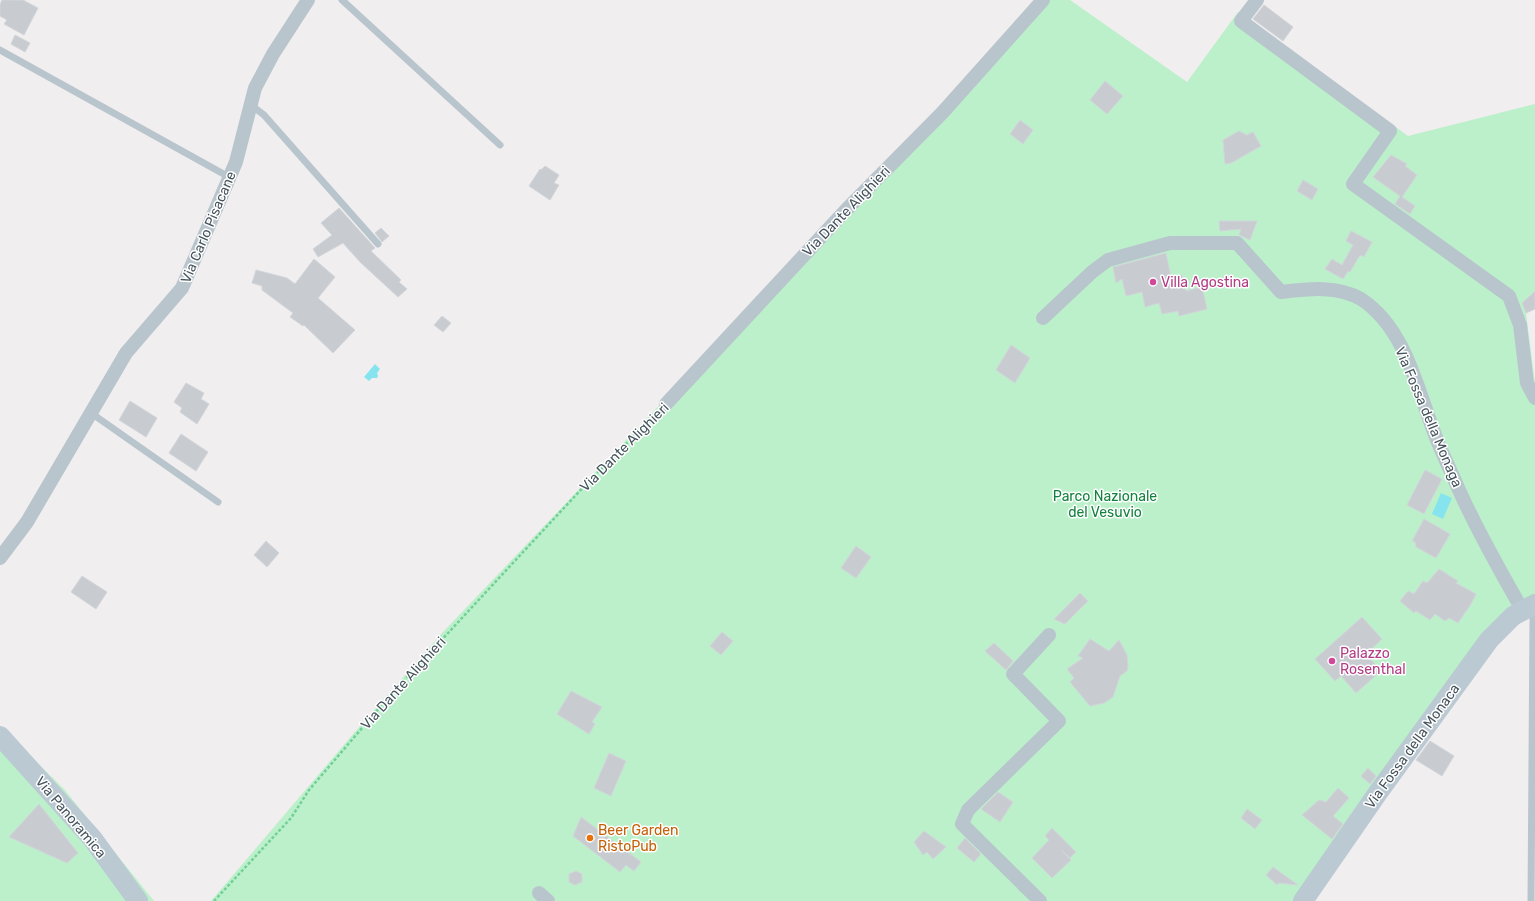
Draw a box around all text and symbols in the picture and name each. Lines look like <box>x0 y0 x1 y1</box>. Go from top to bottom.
street label: Via Dante Alighieri <box>799 163 894 260</box>
street label: Via Carlo Pisacane <box>177 169 240 286</box>
place label: Villa Agostina <box>1161 274 1249 291</box>
marker: Villa Agostina <box>1148 277 1158 287</box>
street label: Via Fossa della Monaga <box>1391 344 1466 490</box>
street label: Via Dante Alighieri <box>576 399 672 495</box>
park label: Parco Nazionale del Vesuvio <box>1053 488 1157 521</box>
street label: Via Dante Alighieri <box>357 634 449 733</box>
place label: Palazzo Rosenthal <box>1340 645 1406 678</box>
marker: Palazzo Rosenthal <box>1327 656 1337 666</box>
street label: Via Fossa della Monaca <box>1361 681 1463 812</box>
street label: Via Panoramica <box>32 773 110 861</box>
place label: Beer Garden RistoPub <box>598 822 679 855</box>
marker: Beer Garden RistoPub <box>585 833 595 843</box>

